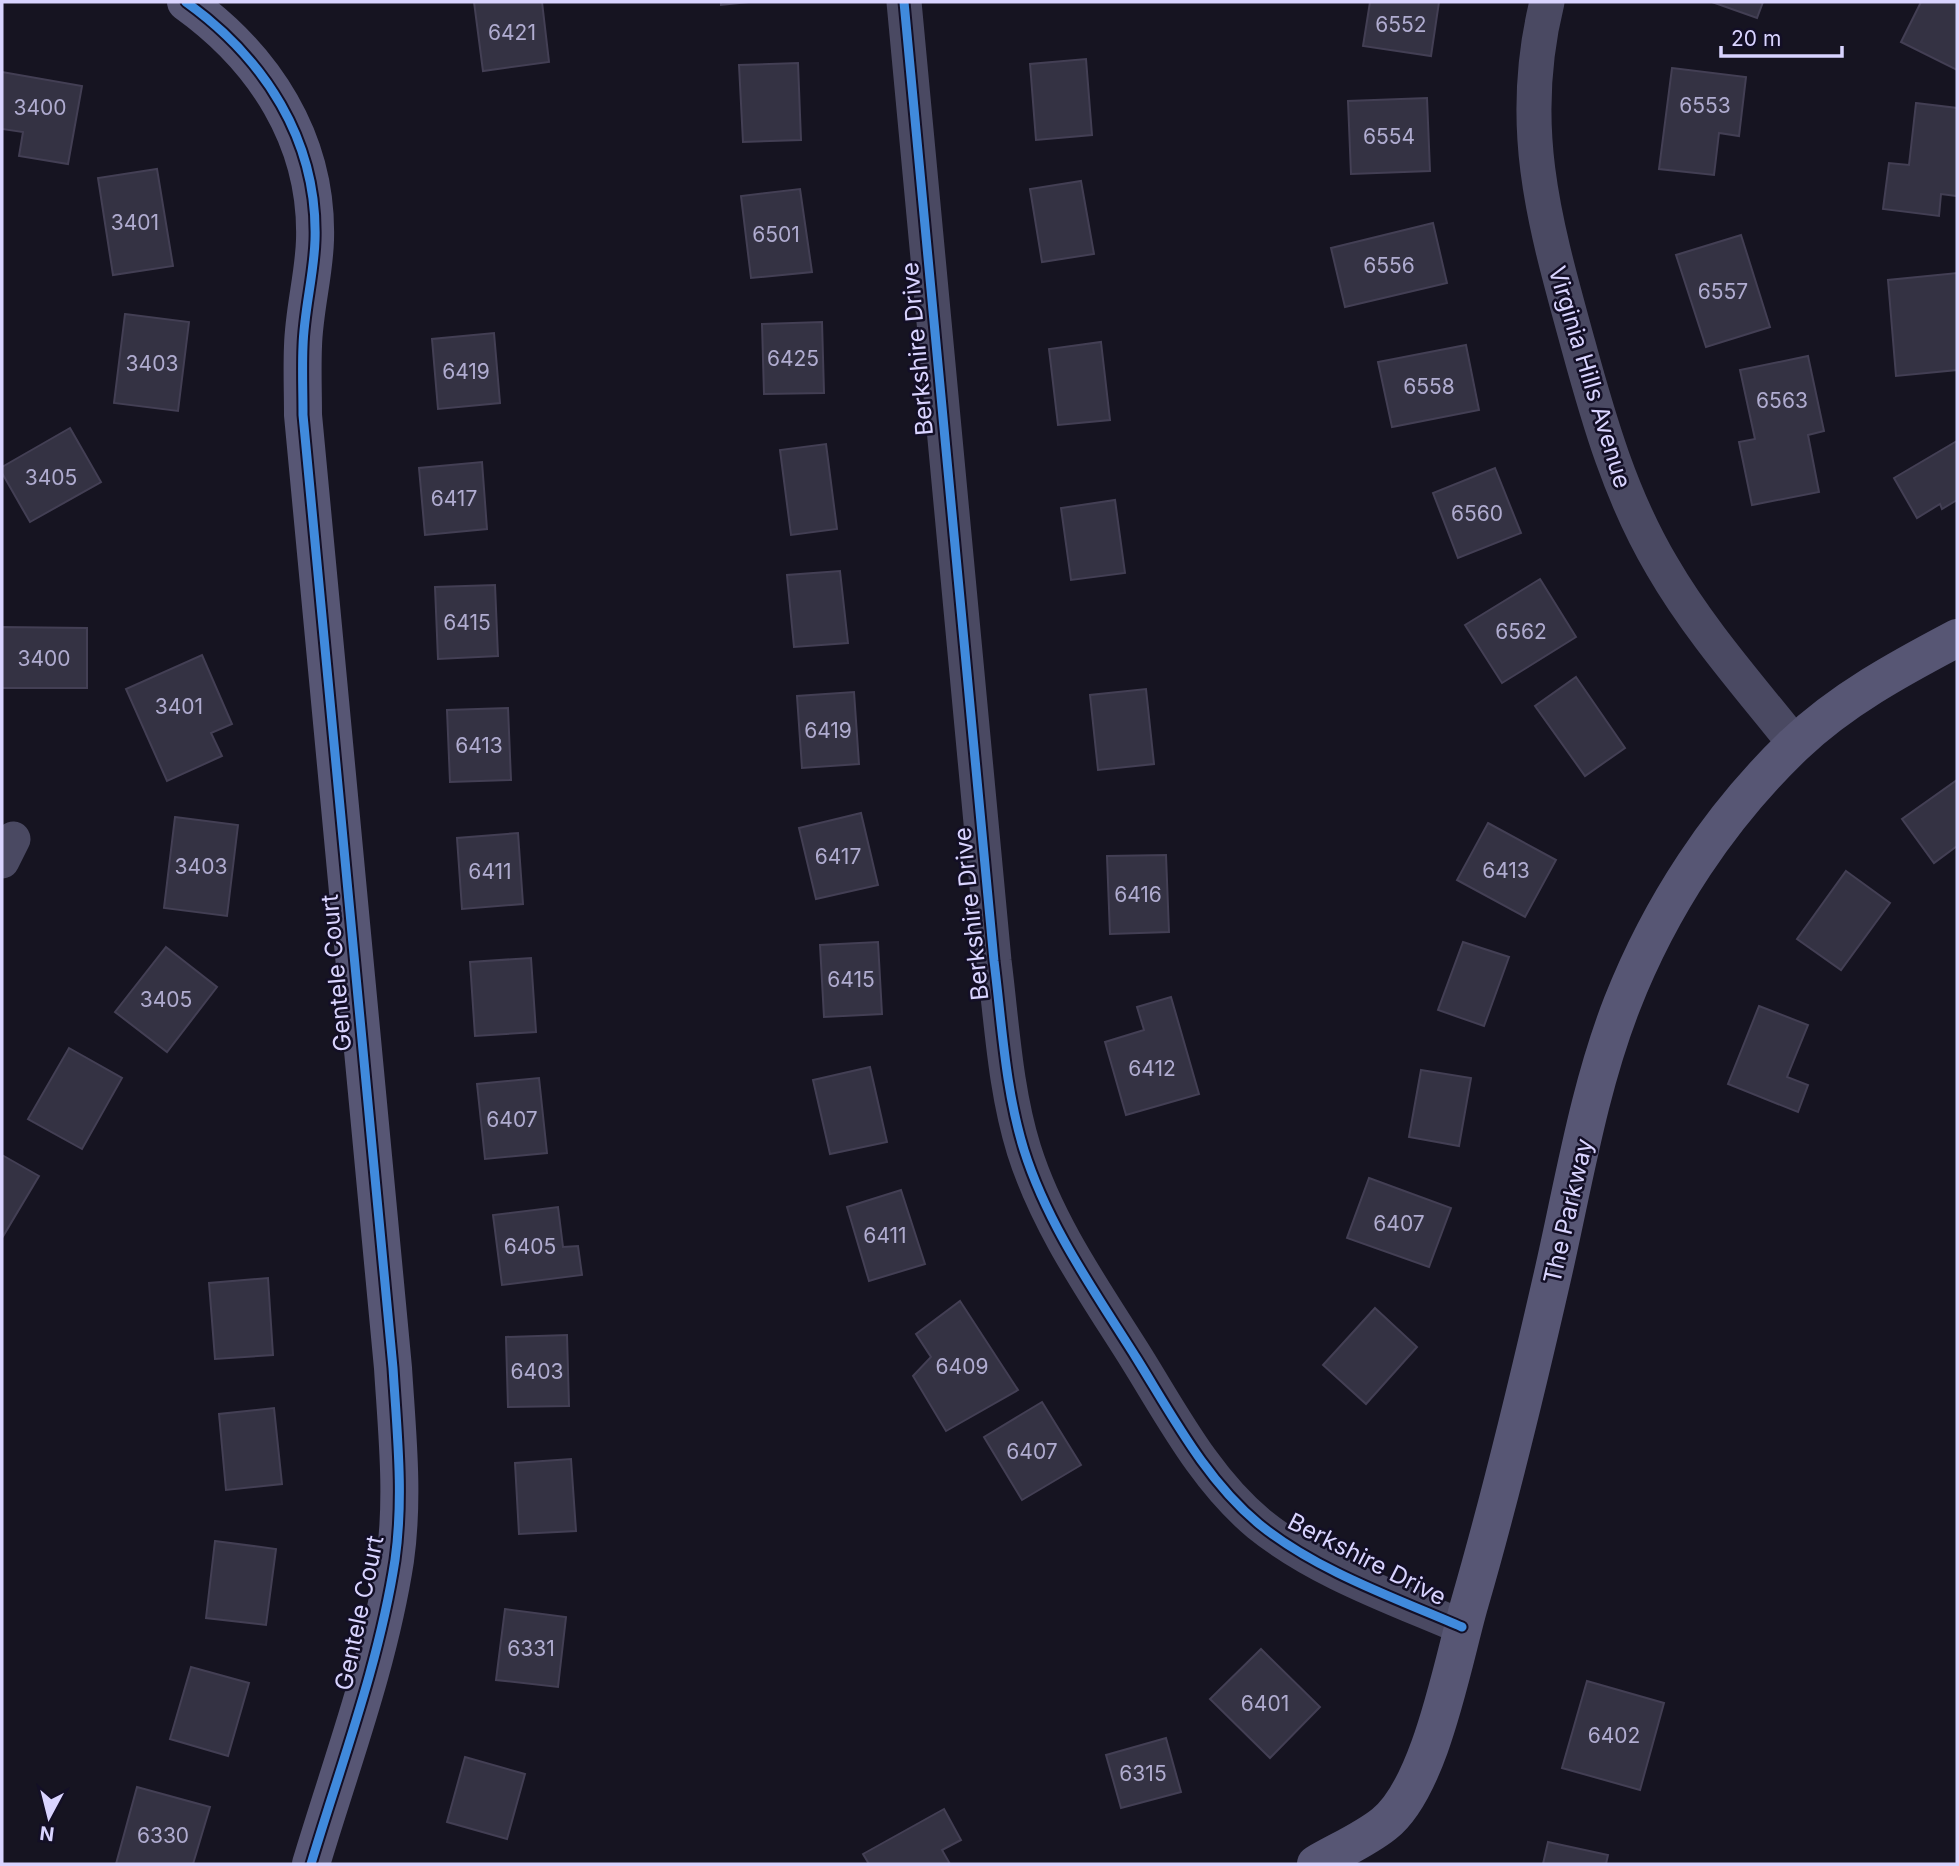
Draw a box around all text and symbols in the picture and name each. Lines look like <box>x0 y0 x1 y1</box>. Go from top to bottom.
house number: 6552 <box>1375 12 1427 37</box>
scale bar <box>1721 14 1842 58</box>
house number: 6421 <box>488 20 536 45</box>
text: 20 m <box>1731 26 1781 51</box>
house number: 6553 <box>1679 93 1731 118</box>
house number: 3400 <box>13 95 67 120</box>
house number: 6554 <box>1363 124 1415 149</box>
house number: 3401 <box>111 210 159 235</box>
house number: 6501 <box>752 222 800 247</box>
house number: 6556 <box>1363 253 1415 278</box>
street label: Berkshire Drive <box>895 261 939 437</box>
street label: Virginia Hills Avenue <box>1542 262 1638 492</box>
house number: 6557 <box>1698 279 1748 304</box>
house number: 6425 <box>767 346 819 371</box>
house number: 3403 <box>126 351 178 376</box>
house number: 6419 <box>442 359 490 384</box>
house number: 6558 <box>1403 374 1455 399</box>
house number: 6563 <box>1756 388 1808 413</box>
house number: 3405 <box>25 465 77 490</box>
house number: 6417 <box>431 486 477 511</box>
house number: 6560 <box>1451 501 1503 526</box>
house number: 6415 <box>443 610 491 635</box>
house number: 6562 <box>1495 619 1547 644</box>
house number: 3400 <box>17 646 71 671</box>
house number: 3401 <box>155 694 203 719</box>
house number: 6419 <box>804 718 852 743</box>
house number: 6413 <box>455 733 503 758</box>
street label: Berkshire Drive <box>947 826 995 1002</box>
house number: 6417 <box>815 844 861 869</box>
house number: 3403 <box>175 854 227 879</box>
house number: 6413 <box>1482 858 1530 883</box>
house number: 6411 <box>468 859 512 884</box>
house number: 6416 <box>1114 882 1162 907</box>
street label: Gentele Court <box>315 893 357 1053</box>
house number: 6415 <box>827 967 875 992</box>
house number: 3405 <box>140 987 192 1012</box>
house number: 6412 <box>1128 1056 1176 1081</box>
house number: 6407 <box>486 1107 538 1132</box>
street label: The Parkway <box>1537 1136 1599 1286</box>
house number: 6407 <box>1373 1211 1425 1236</box>
house number: 6411 <box>863 1223 907 1248</box>
house number: 6405 <box>504 1234 556 1259</box>
house number: 6409 <box>936 1354 988 1379</box>
house number: 6403 <box>511 1359 563 1384</box>
house number: 6407 <box>1006 1439 1058 1464</box>
street label: Berkshire Drive <box>1283 1507 1451 1611</box>
street label: Gentele Court <box>328 1533 390 1693</box>
house number: 6331 <box>507 1636 555 1661</box>
house number: 6401 <box>1241 1691 1289 1716</box>
house number: 6402 <box>1588 1723 1640 1748</box>
house number: 6315 <box>1119 1761 1167 1786</box>
north arrow <box>14 1782 84 1852</box>
text: N <box>38 1821 56 1846</box>
house number: 6330 <box>137 1823 189 1848</box>

